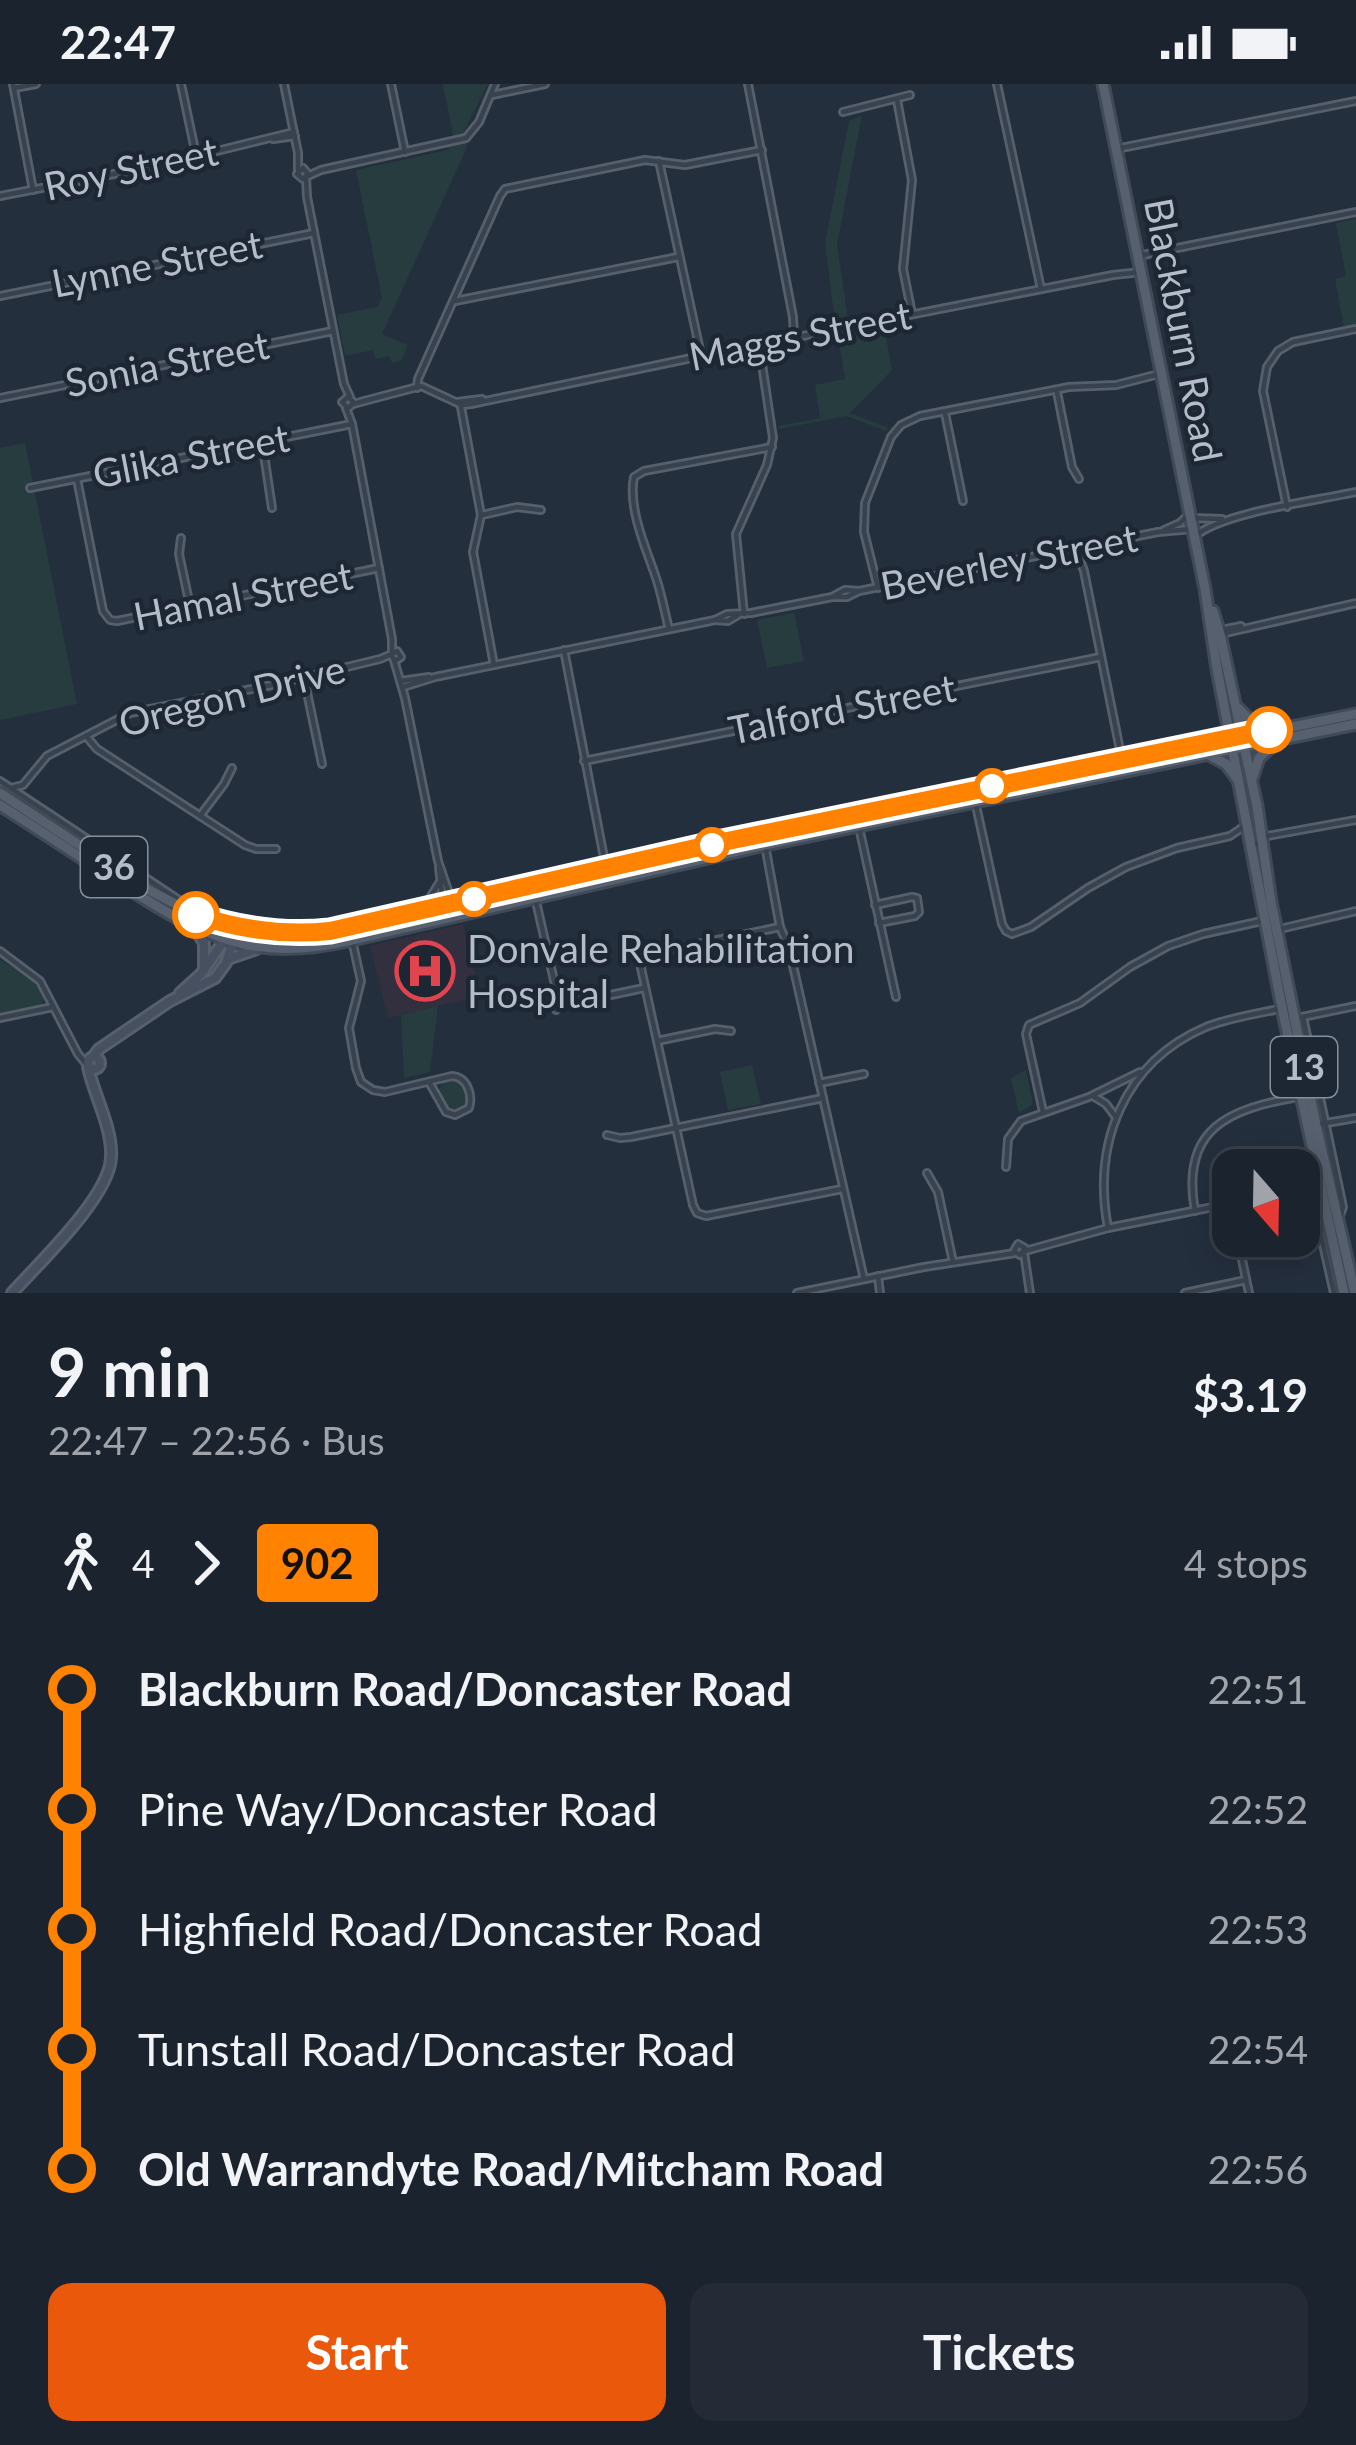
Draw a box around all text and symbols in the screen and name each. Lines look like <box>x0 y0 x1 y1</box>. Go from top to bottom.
text: 22:47 <box>60 15 176 69</box>
street label: Roy Street <box>40 127 222 209</box>
street label: Blackburn Road <box>1136 194 1232 466</box>
street label: Lynne Street <box>48 220 266 306</box>
street label: Maggs Street <box>685 291 915 379</box>
street label: Sonia Street <box>61 321 272 405</box>
street label: Glika Street <box>89 413 293 497</box>
street label: Beverley Street <box>877 514 1141 608</box>
street label: Hamal Street <box>129 551 356 639</box>
street label: Oregon Drive <box>114 645 350 745</box>
street label: Talford Street <box>724 663 959 753</box>
unlabelled marker <box>1247 708 1291 752</box>
unlabelled marker <box>976 770 1008 802</box>
unlabelled marker <box>696 829 728 861</box>
road number: 36 <box>81 837 147 897</box>
unlabelled marker <box>458 883 490 915</box>
unlabelled marker <box>174 893 218 937</box>
place label: Donvale Rehabilitation Hospital <box>467 925 854 1016</box>
hospital icon: Donvale Rehabilitation Hospital <box>394 940 456 1002</box>
road number: 13 <box>1271 1037 1337 1097</box>
north arrow <box>1212 1149 1320 1257</box>
map controls <box>1212 1149 1320 1257</box>
text: 9 min <box>48 1332 212 1411</box>
text: $3.19 <box>1193 1368 1308 1422</box>
text: 22:47 – 22:56 · Bus <box>48 1417 385 1463</box>
icon: walk <box>48 1530 114 1596</box>
icon: forward <box>173 1530 239 1596</box>
text: 902 <box>281 1538 354 1588</box>
text: 4 <box>132 1540 155 1586</box>
text: 4 stops <box>1184 1540 1308 1586</box>
text: Blackburn Road/Doncaster Road <box>138 1662 792 1716</box>
text: 22:51 <box>1208 1666 1308 1712</box>
text: Pine Way/Doncaster Road <box>138 1782 658 1836</box>
text: 22:52 <box>1208 1786 1308 1832</box>
text: Highfield Road/Doncaster Road <box>138 1902 762 1956</box>
text: 22:53 <box>1208 1906 1308 1952</box>
text: Tunstall Road/Doncaster Road <box>138 2022 735 2076</box>
text: 22:54 <box>1208 2026 1308 2072</box>
text: Old Warrandyte Road/Mitcham Road <box>138 2142 884 2196</box>
text: 22:56 <box>1208 2146 1308 2192</box>
button: Start <box>48 2283 666 2421</box>
button: Tickets <box>690 2283 1308 2421</box>

